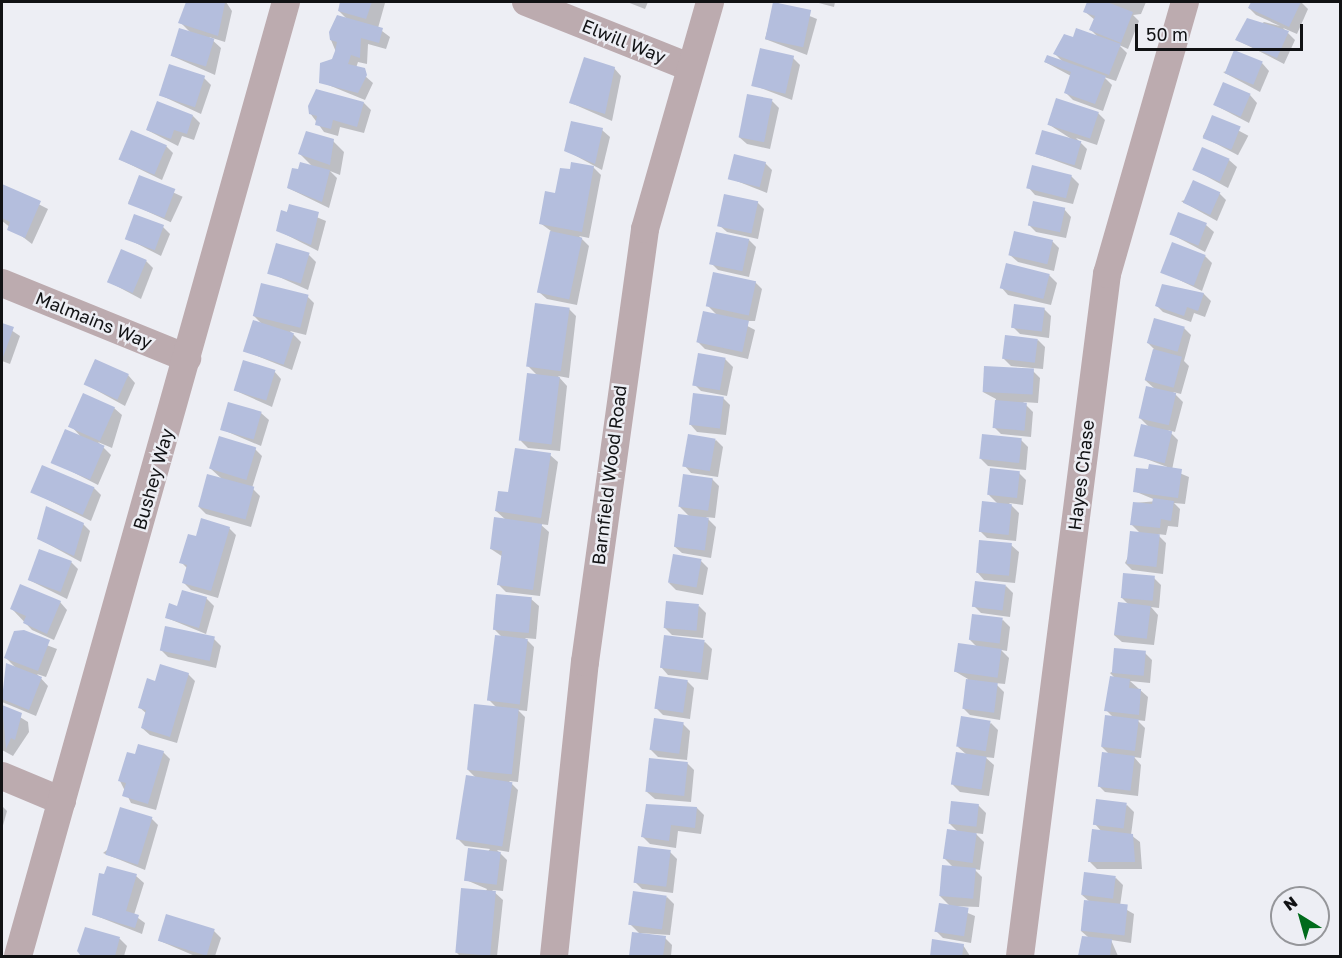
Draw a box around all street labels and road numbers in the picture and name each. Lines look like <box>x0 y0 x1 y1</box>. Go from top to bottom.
street label: Elwill Way <box>579 14 669 68</box>
street label: Malmains Way <box>33 287 155 353</box>
street label: Barnfield Wood Road <box>587 384 631 566</box>
street label: Hayes Chase <box>1064 419 1098 531</box>
street label: Bushey Way <box>128 426 178 532</box>

